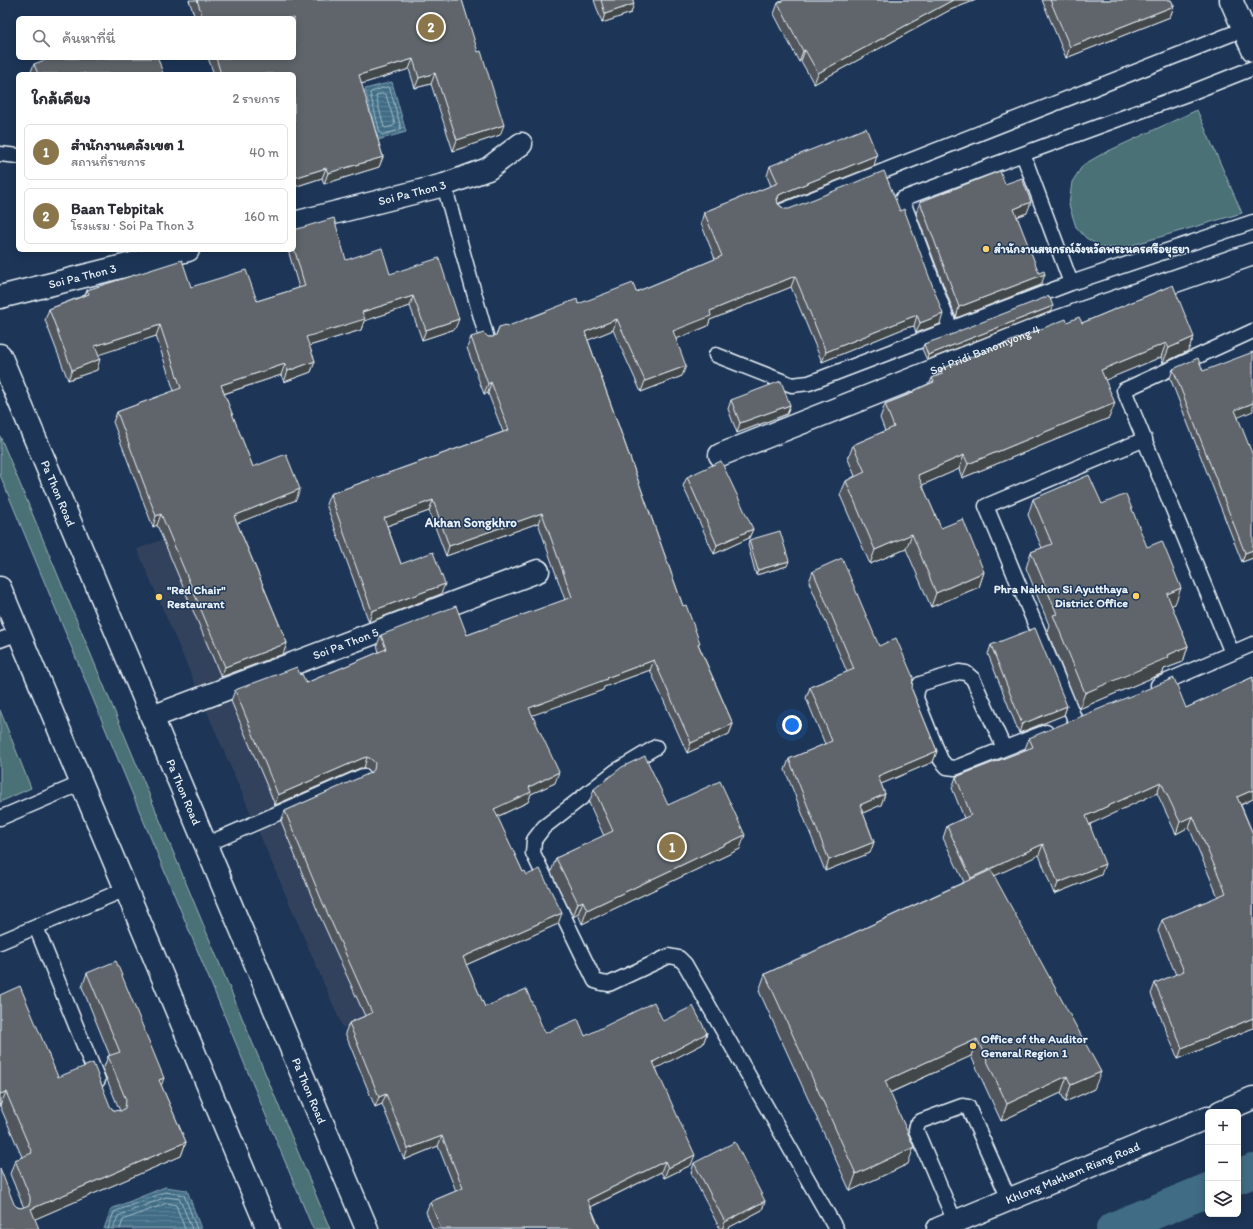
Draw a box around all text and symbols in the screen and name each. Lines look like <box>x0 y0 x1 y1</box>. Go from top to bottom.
pin: 2 <box>418 12 444 42</box>
search box <box>16 16 296 60</box>
icon: search <box>30 27 52 49</box>
text: ค้นหาที่นี่ <box>62 29 115 47</box>
text: ใกล้เคียง <box>32 88 91 108</box>
text: 2 รายการ <box>233 91 280 106</box>
text: สำนักงานคลังเขต 1 <box>71 136 184 154</box>
text: 1 <box>43 145 49 160</box>
text: 40 m <box>249 145 279 160</box>
text: สถานที่ราชการ <box>71 154 146 169</box>
street label: Soi Pa Thon 3 <box>377 178 448 208</box>
text: Baan Tebpitak <box>71 200 164 218</box>
text: 2 <box>43 209 49 224</box>
text: 160 m <box>244 209 279 224</box>
text: โรงแรม · Soi Pa Thon 3 <box>71 218 194 233</box>
place label: สํานักงานสหกรณ์จังหวัดพระนครศรีอยุธยา <box>994 242 1190 258</box>
marker: สํานักงานสหกรณ์จังหวัดพระนครศรีอยุธยา <box>981 244 991 254</box>
street label: Soi Pa Thon 3 <box>47 261 118 292</box>
street label: Soi Pridi Banomyong 4 <box>928 322 1042 378</box>
street label: Pa Thon Road <box>38 458 78 529</box>
district label: Akhan Songkhro <box>424 515 517 531</box>
place label: Phra Nakhon Si Ayutthaya District Office <box>994 582 1129 610</box>
place label: "Red Chair" Restaurant <box>167 583 226 611</box>
marker: Phra Nakhon Si Ayutthaya District Office <box>1131 591 1141 601</box>
marker: "Red Chair" Restaurant <box>154 592 164 602</box>
street label: Soi Pa Thon 5 <box>311 625 380 663</box>
your location <box>782 715 802 735</box>
street label: Pa Thon Road <box>163 757 204 828</box>
pin: 1 <box>659 832 685 862</box>
place label: Office of the Auditor General Region 1 <box>981 1032 1088 1061</box>
marker: Office of the Auditor General Region 1 <box>968 1041 978 1051</box>
street label: Pa Thon Road <box>289 1056 329 1126</box>
map controls <box>1205 1109 1241 1217</box>
button: + <box>1205 1109 1241 1145</box>
street label: Khlong Makham Riang Road <box>1004 1139 1142 1207</box>
button: − <box>1205 1145 1241 1181</box>
button: layers <box>1205 1181 1241 1217</box>

